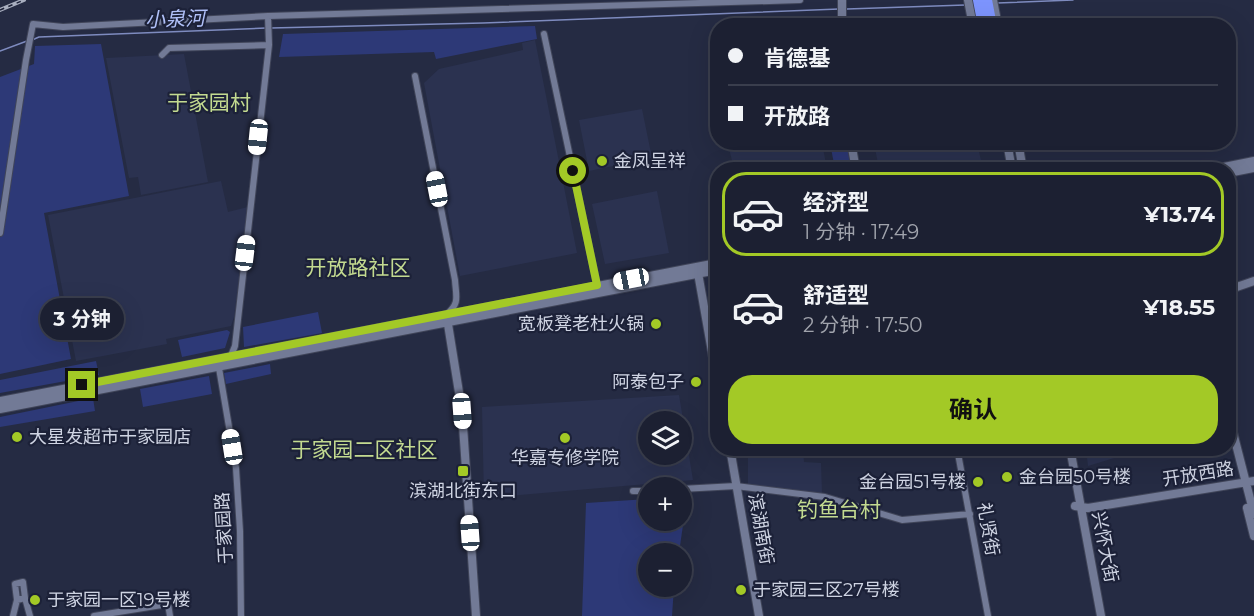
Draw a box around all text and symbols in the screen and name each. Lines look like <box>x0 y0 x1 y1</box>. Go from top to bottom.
water label: 小泉河 <box>145 6 209 32</box>
text: 肯德基 <box>764 45 830 72</box>
district label: 于家园村 <box>167 90 251 115</box>
text: 开放路 <box>764 103 830 130</box>
car <box>247 118 269 156</box>
place label: 金凤呈祥 <box>614 150 686 172</box>
marker: 金凤呈祥 <box>595 154 609 168</box>
route start <box>559 157 586 184</box>
car <box>425 170 449 208</box>
icon: car <box>731 187 785 241</box>
text: 经济型 <box>803 189 869 216</box>
text: ¥13.74 <box>1144 201 1215 228</box>
text: 1 分钟 · 17:49 <box>803 220 919 244</box>
car <box>234 234 256 272</box>
district label: 开放路社区 <box>306 255 411 280</box>
car <box>612 267 650 291</box>
icon: car <box>731 280 785 334</box>
text: 舒适型 <box>803 282 869 309</box>
text: ¥18.55 <box>1143 294 1215 321</box>
callout: 3 分钟 <box>40 298 124 340</box>
text: 3 分钟 <box>53 307 111 331</box>
place label: 宽板凳老杜火锅 <box>518 313 644 335</box>
text: 2 分钟 · 17:50 <box>803 313 923 337</box>
marker: 宽板凳老杜火锅 <box>649 317 663 331</box>
route end <box>68 371 95 398</box>
place label: 阿泰包子 <box>612 371 684 393</box>
marker: 阿泰包子 <box>689 375 703 389</box>
button: 确认 <box>728 375 1218 444</box>
car <box>452 392 472 430</box>
map controls <box>638 411 692 597</box>
button: layers <box>638 411 692 465</box>
place label: 大星发超市于家园店 <box>29 426 191 448</box>
car <box>220 428 244 466</box>
marker: 大星发超市于家园店 <box>10 430 24 444</box>
marker: 华嘉专修学院 <box>558 431 572 445</box>
district label: 于家园二区社区 <box>291 437 438 462</box>
place label: 华嘉专修学院 <box>511 447 619 469</box>
street label: 开放西路 <box>1161 458 1235 490</box>
marker: 滨湖北街东口 <box>456 464 470 478</box>
place label: 金台园50号楼 <box>1019 466 1131 488</box>
marker: 金台园50号楼 <box>1000 470 1014 484</box>
place label: 金台园51号楼 <box>859 471 966 493</box>
marker: 金台园51号楼 <box>971 475 985 489</box>
button: + <box>638 477 692 531</box>
place label: 滨湖北街东口 <box>409 480 517 502</box>
street label: 于家园路 <box>211 491 237 565</box>
street label: 滨湖南街 <box>744 492 778 566</box>
district label: 钓鱼台村 <box>797 497 881 522</box>
street label: 礼贤街 <box>972 501 1004 557</box>
street label: 兴怀大街 <box>1087 510 1123 584</box>
car <box>460 514 480 552</box>
button: − <box>638 543 692 597</box>
place label: 于家园三区27号楼 <box>753 579 900 601</box>
marker: 于家园三区27号楼 <box>734 583 748 597</box>
place label: 于家园一区19号楼 <box>47 589 190 611</box>
marker: 于家园一区19号楼 <box>28 593 42 607</box>

